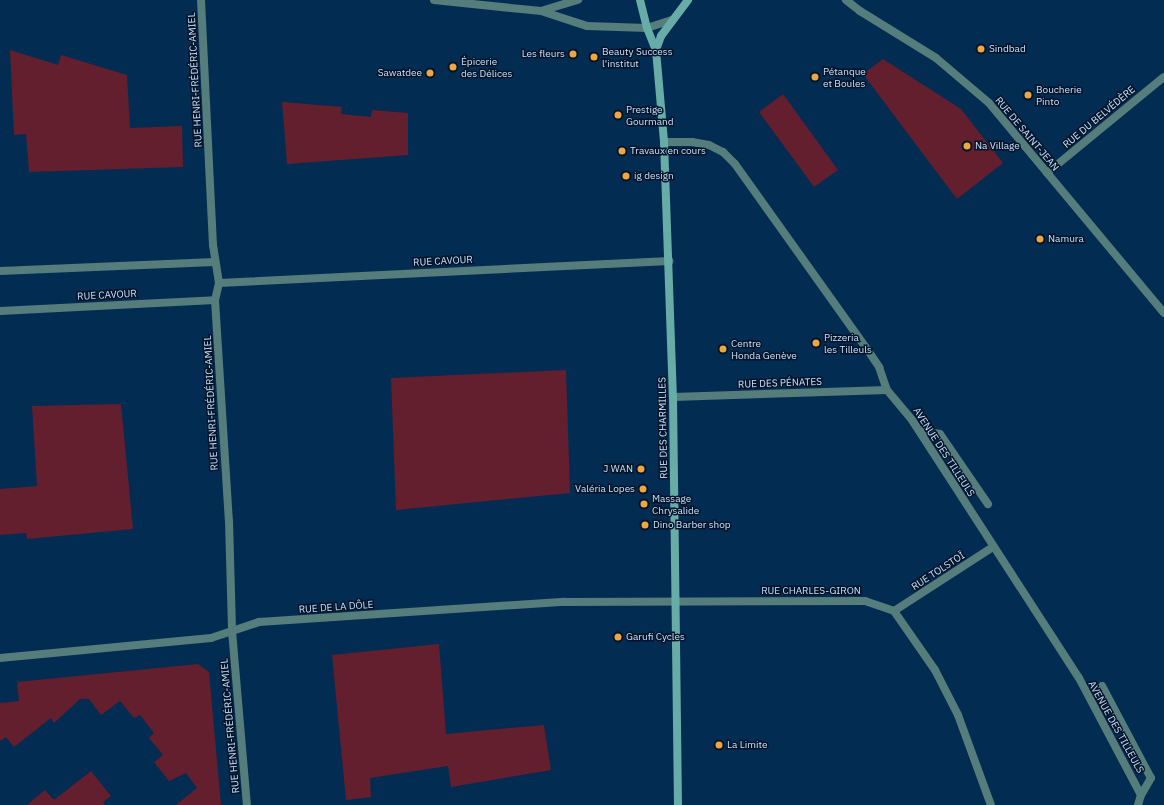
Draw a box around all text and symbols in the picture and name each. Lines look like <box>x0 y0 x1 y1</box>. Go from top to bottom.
street label: RUE HENRI-FRÉDÉRIC-AMIEL <box>185 12 205 148</box>
place label: Sindbad <box>989 43 1026 55</box>
marker: Sindbad <box>976 44 986 54</box>
place label: Beauty Success l'institut <box>602 45 672 68</box>
place label: Les fleurs <box>522 48 565 60</box>
marker: Les fleurs <box>568 49 578 59</box>
marker: Beauty Success l'institut <box>589 52 599 62</box>
place label: Épicerie des Délices <box>461 55 512 78</box>
marker: Épicerie des Délices <box>448 62 458 72</box>
place label: Pétanque et Boules <box>823 65 866 88</box>
place label: Sawatdee <box>378 67 422 79</box>
marker: Sawatdee <box>425 68 435 78</box>
marker: Pétanque et Boules <box>810 72 820 82</box>
place label: Boucherie Pinto <box>1036 83 1082 106</box>
street label: RUE DU BELVÉDÈRE <box>1060 83 1138 151</box>
marker: Boucherie Pinto <box>1023 90 1033 100</box>
street label: RUE DE SAINT-JEAN <box>993 95 1061 173</box>
place label: Prestige Gourmand <box>626 103 673 126</box>
marker: Prestige Gourmand <box>613 110 623 120</box>
place label: Na Village <box>975 140 1020 152</box>
marker: Na Village <box>962 141 972 151</box>
place label: Travaux en cours <box>630 145 706 157</box>
marker: Travaux en cours <box>617 146 627 156</box>
place label: ig design <box>634 170 674 182</box>
marker: ig design <box>621 171 631 181</box>
place label: Namura <box>1048 233 1084 245</box>
marker: Namura <box>1035 234 1045 244</box>
street label: RUE CAVOUR <box>413 253 473 269</box>
street label: RUE CAVOUR <box>77 287 137 303</box>
place label: Pizzeria les Tilleuls <box>824 331 872 354</box>
street label: RUE HENRI-FRÉDÉRIC-AMIEL <box>201 335 221 471</box>
place label: Centre Honda Genève <box>731 337 797 360</box>
marker: Pizzeria les Tilleuls <box>811 338 821 348</box>
marker: Centre Honda Genève <box>718 344 728 354</box>
street label: RUE DES PÉNATES <box>738 376 822 390</box>
street label: RUE DES CHARMILLES <box>656 377 670 479</box>
street label: AVENUE DES TILLEULS <box>911 405 977 499</box>
place label: J WAN <box>603 463 633 475</box>
marker: J WAN <box>636 464 646 474</box>
place label: Valéria Lopes <box>575 483 635 495</box>
marker: Valéria Lopes <box>638 484 648 494</box>
place label: Massage Chrysalide <box>652 492 699 516</box>
marker: Massage Chrysalide <box>639 499 649 509</box>
place label: Dino Barber shop <box>653 519 731 531</box>
marker: Dino Barber shop <box>640 520 650 530</box>
street label: RUE TOLSTOÏ <box>909 549 967 593</box>
street label: RUE CHARLES-GIRON <box>761 585 861 597</box>
street label: RUE DE LA DÔLE <box>298 598 374 616</box>
place label: Garufi Cycles <box>626 631 685 643</box>
marker: Garufi Cycles <box>613 632 623 642</box>
street label: RUE HENRI-FRÉDÉRIC-AMIEL <box>218 658 242 794</box>
street label: AVENUE DES TILLEULS <box>1086 679 1146 775</box>
place label: La Limite <box>727 739 767 751</box>
marker: La Limite <box>714 740 724 750</box>

